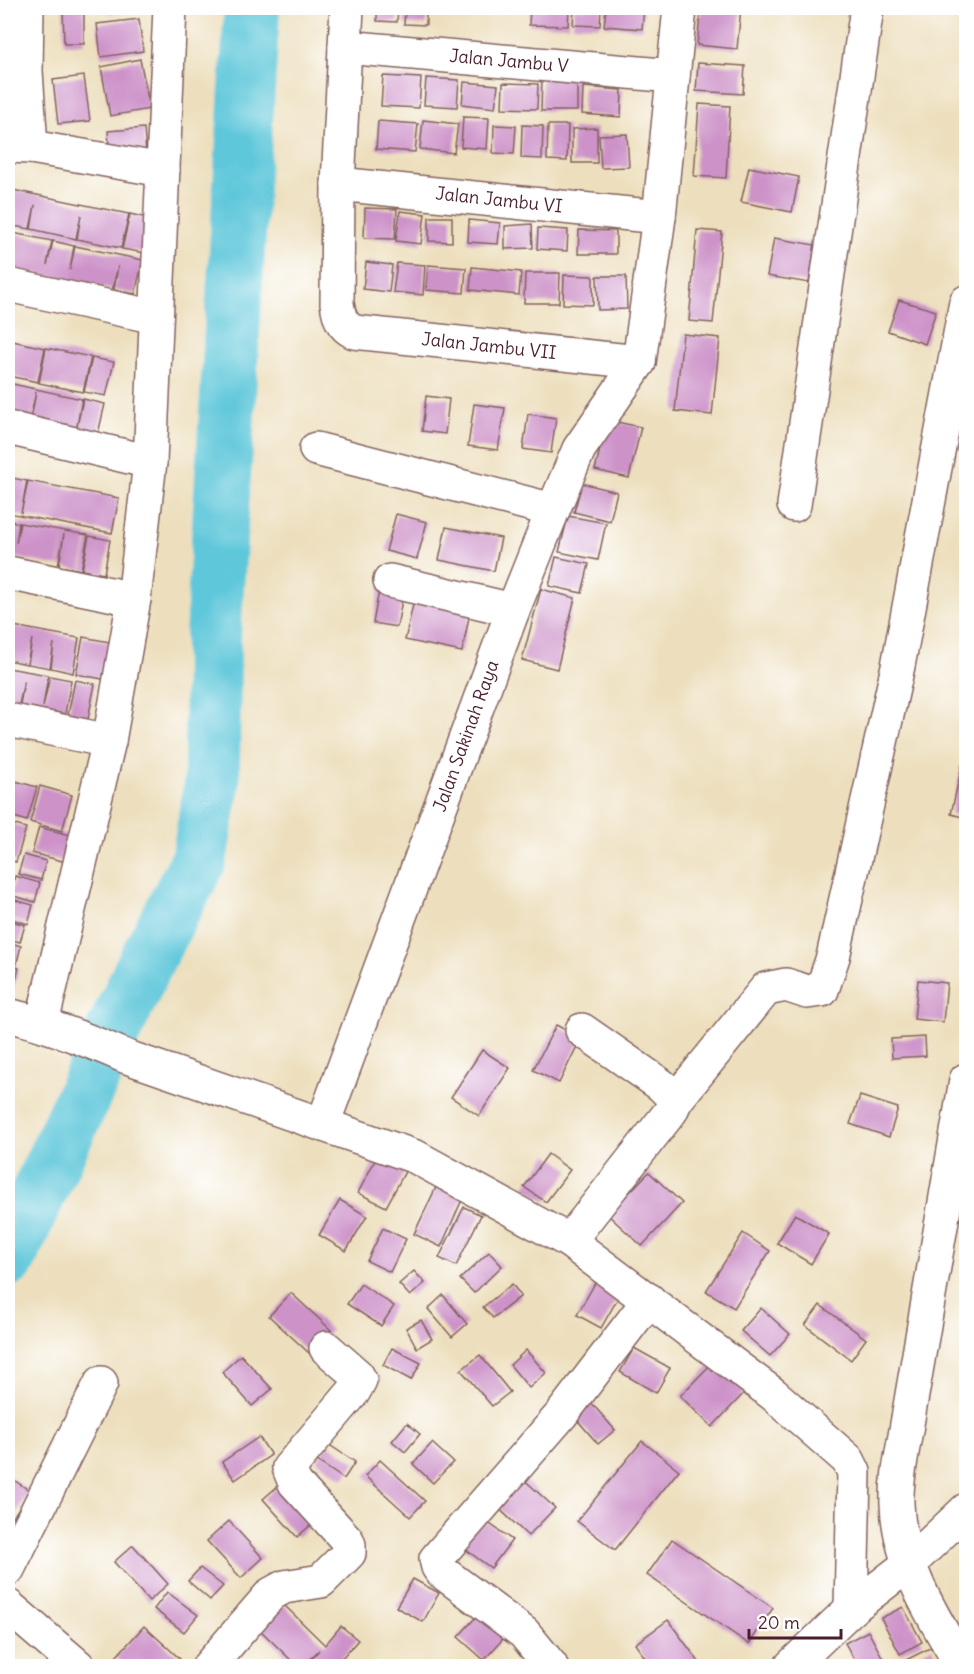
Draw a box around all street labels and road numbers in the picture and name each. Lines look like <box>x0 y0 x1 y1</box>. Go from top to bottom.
street label: Jalan Jambu V <box>448 44 570 77</box>
street label: Jalan Jambu VI <box>434 181 564 218</box>
street label: Jalan Jambu VII <box>421 327 558 364</box>
street label: Jalan Sakinah Raya <box>427 657 504 815</box>

